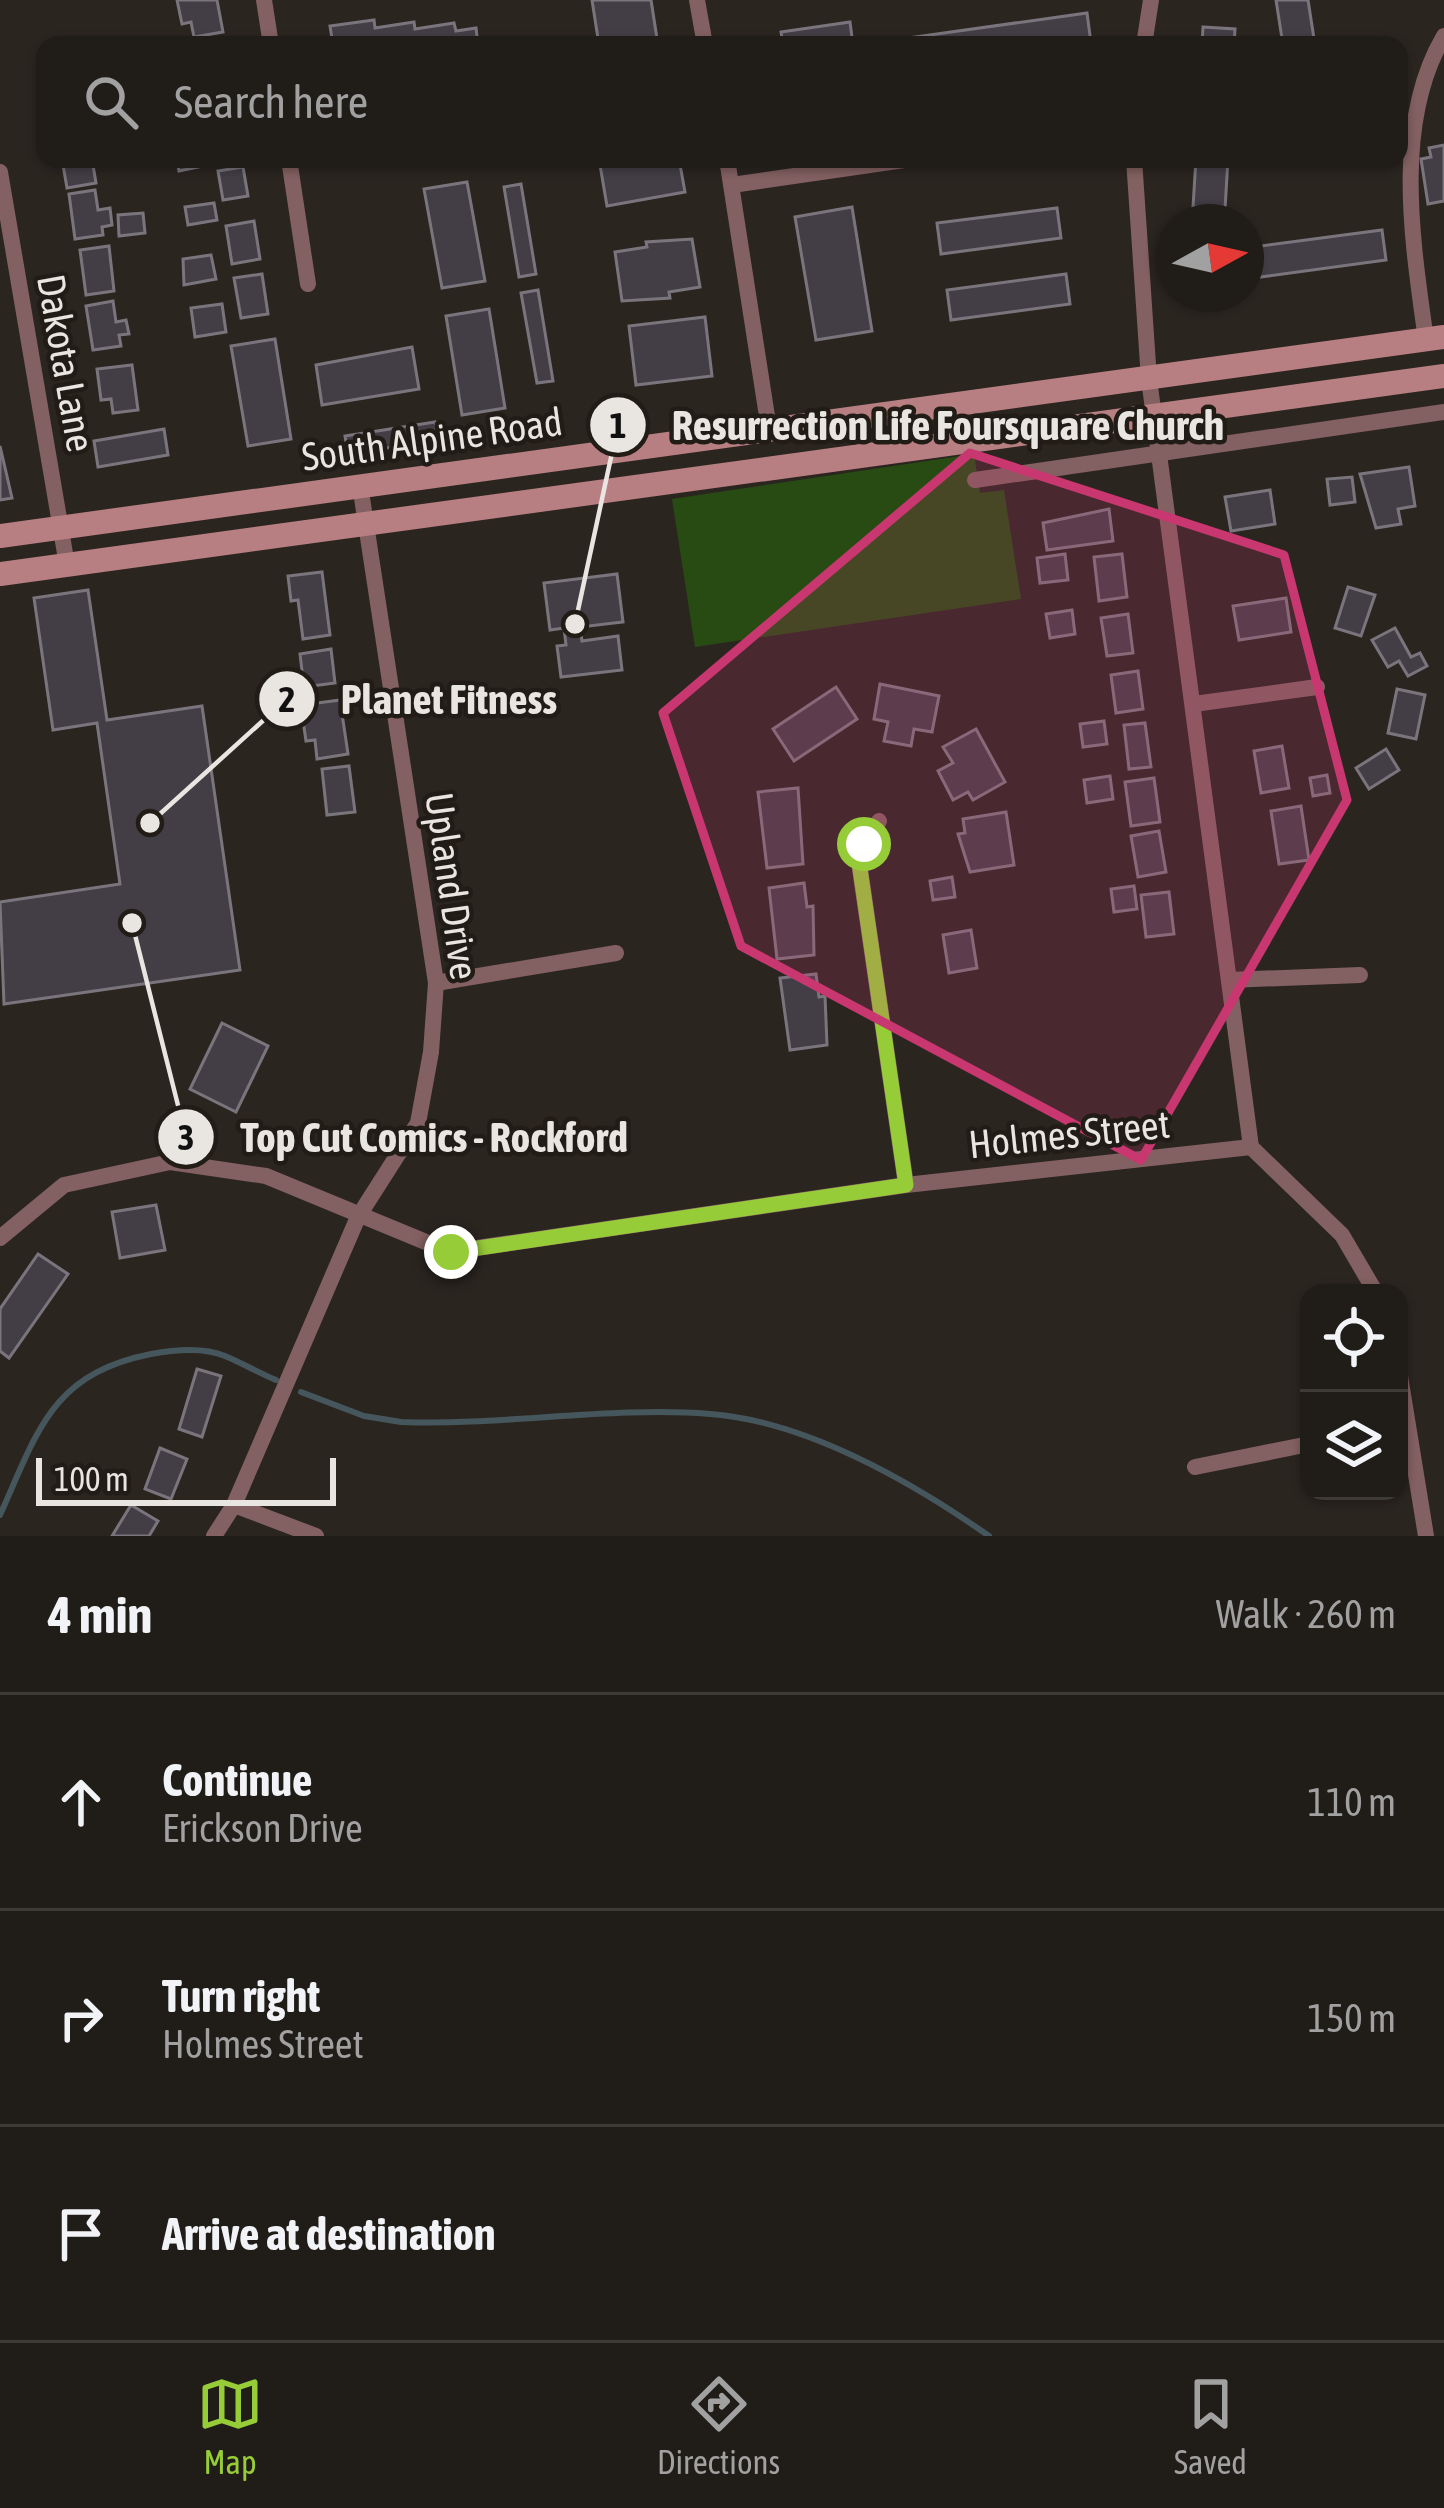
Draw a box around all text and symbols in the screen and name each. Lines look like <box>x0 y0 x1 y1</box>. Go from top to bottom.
search box <box>36 36 1408 168</box>
icon: search <box>78 69 144 135</box>
text: Search here <box>174 76 368 128</box>
north arrow <box>1156 204 1264 312</box>
street label: Dakota Lane <box>29 271 103 455</box>
callout: Resurrection Life Foursquare Church <box>588 386 1248 464</box>
street label: South Alpine Road <box>299 399 565 479</box>
text: Resurrection Life Foursquare Church <box>672 401 1224 449</box>
text: 1 <box>610 404 626 446</box>
callout: Planet Fitness <box>257 660 582 738</box>
text: Planet Fitness <box>341 675 557 723</box>
text: 2 <box>279 678 295 720</box>
street label: Upland Drive <box>417 790 487 982</box>
route start <box>837 817 891 871</box>
callout: Top Cut Comics - Rockford <box>156 1098 652 1176</box>
street label: Holmes Street <box>966 1102 1172 1166</box>
text: Top Cut Comics - Rockford <box>240 1113 628 1161</box>
text: 3 <box>178 1116 194 1158</box>
route end <box>424 1225 478 1279</box>
map controls <box>1300 1284 1408 1500</box>
button: locate <box>1300 1284 1408 1392</box>
button: layers <box>1300 1392 1408 1500</box>
scale bar <box>36 1452 336 1505</box>
text: 100 m <box>54 1460 129 1498</box>
text: 4 min <box>48 1585 152 1644</box>
text: Walk · 260 m <box>1216 1592 1396 1636</box>
text: Continue <box>162 1754 313 1806</box>
icon: ahead <box>48 1769 114 1835</box>
text: 110 m <box>1308 1780 1396 1824</box>
text: Erickson Drive <box>162 1806 363 1850</box>
text: Turn right <box>162 1970 320 2022</box>
icon: right <box>48 1985 114 2051</box>
text: 150 m <box>1308 1996 1396 2040</box>
text: Holmes Street <box>162 2022 364 2066</box>
icon: arrive <box>48 2201 114 2267</box>
text: Arrive at destination <box>162 2208 496 2260</box>
tab: Map <box>197 2371 263 2481</box>
tab: Directions <box>657 2371 780 2481</box>
tab: Saved <box>1174 2371 1247 2481</box>

